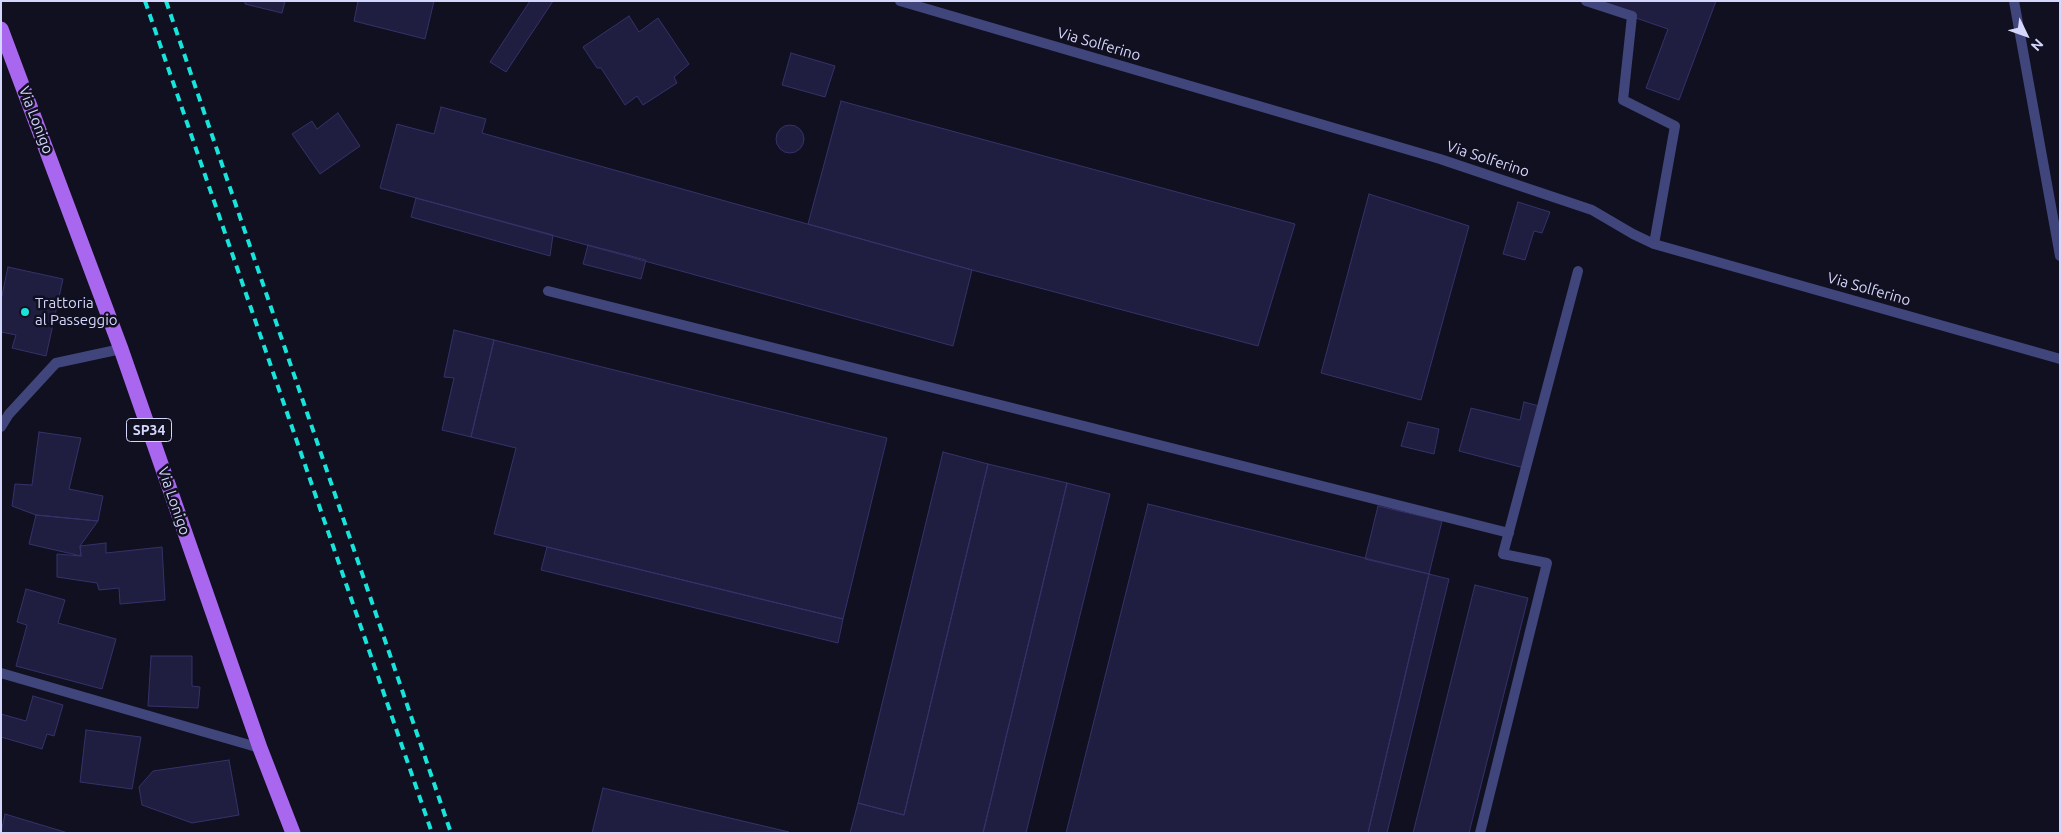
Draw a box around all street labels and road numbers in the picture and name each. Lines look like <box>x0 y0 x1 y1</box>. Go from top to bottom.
street label: Via Solferino <box>1055 23 1143 65</box>
street label: Via Lonigo <box>15 84 57 156</box>
street label: Via Solferino <box>1444 137 1532 181</box>
street label: Via Solferino <box>1825 268 1913 310</box>
road number: SP34 <box>126 418 172 442</box>
street label: Via Lonigo <box>154 465 194 537</box>

